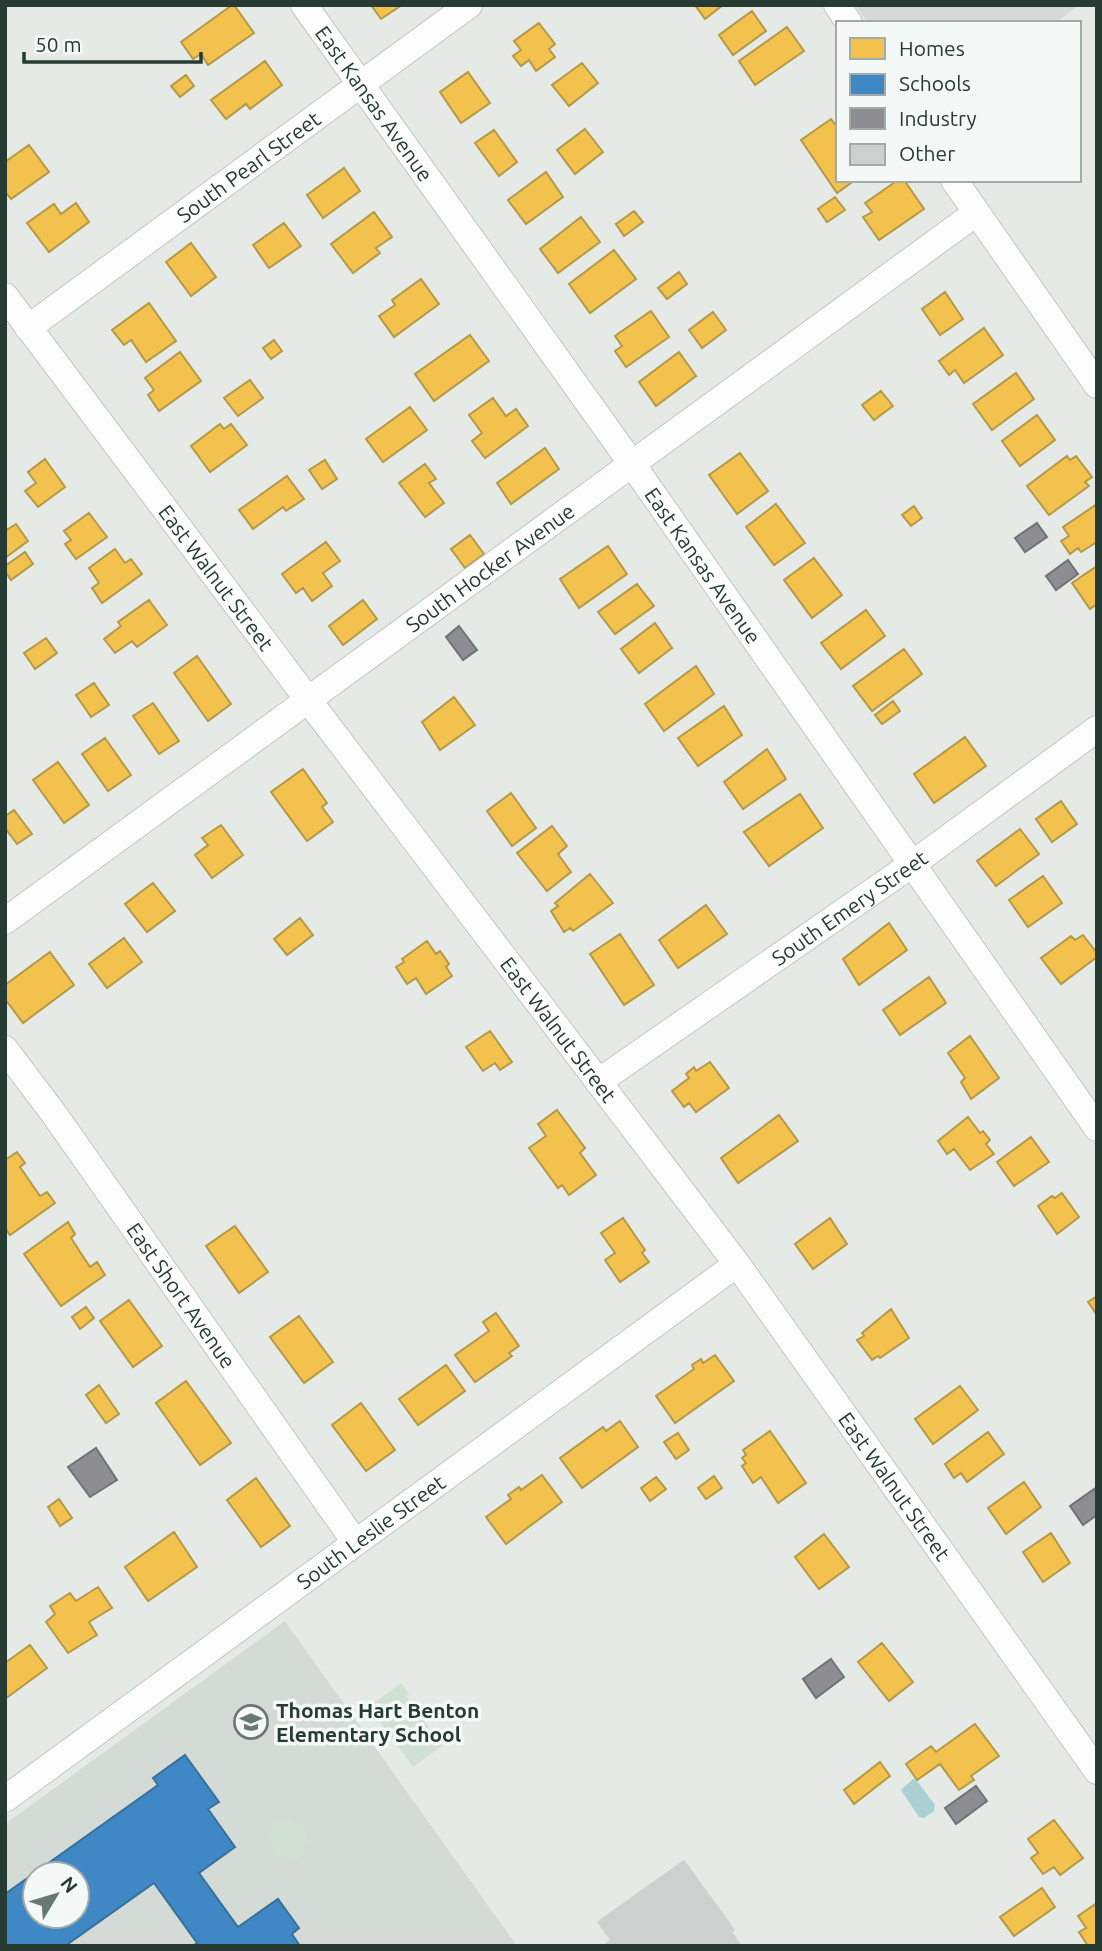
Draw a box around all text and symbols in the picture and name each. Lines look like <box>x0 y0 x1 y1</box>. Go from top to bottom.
scale bar <box>24 21 201 65</box>
street label: East Kansas Avenue <box>311 21 438 186</box>
legend <box>836 21 1081 182</box>
text: 50 m <box>35 32 82 56</box>
text: Homes <box>899 36 965 60</box>
text: Schools <box>899 71 971 95</box>
street label: South Pearl Street <box>172 106 325 227</box>
text: Industry <box>899 106 977 130</box>
text: Other <box>899 141 955 165</box>
street label: East Kansas Avenue <box>640 483 766 648</box>
street label: South Hocker Avenue <box>401 498 579 637</box>
street label: East Walnut Street <box>154 500 279 655</box>
street label: South Emery Street <box>767 845 932 970</box>
street label: East Walnut Street <box>496 952 621 1107</box>
street label: East Short Avenue <box>122 1218 241 1372</box>
street label: East Walnut Street <box>834 1407 955 1565</box>
street label: South Leslie Street <box>292 1470 449 1594</box>
place label: Thomas Hart Benton Elementary School <box>276 1698 479 1746</box>
school or university icon: Thomas Hart Benton Elementary School <box>232 1703 270 1741</box>
north arrow <box>21 1860 91 1930</box>
text: N <box>56 1872 82 1897</box>

